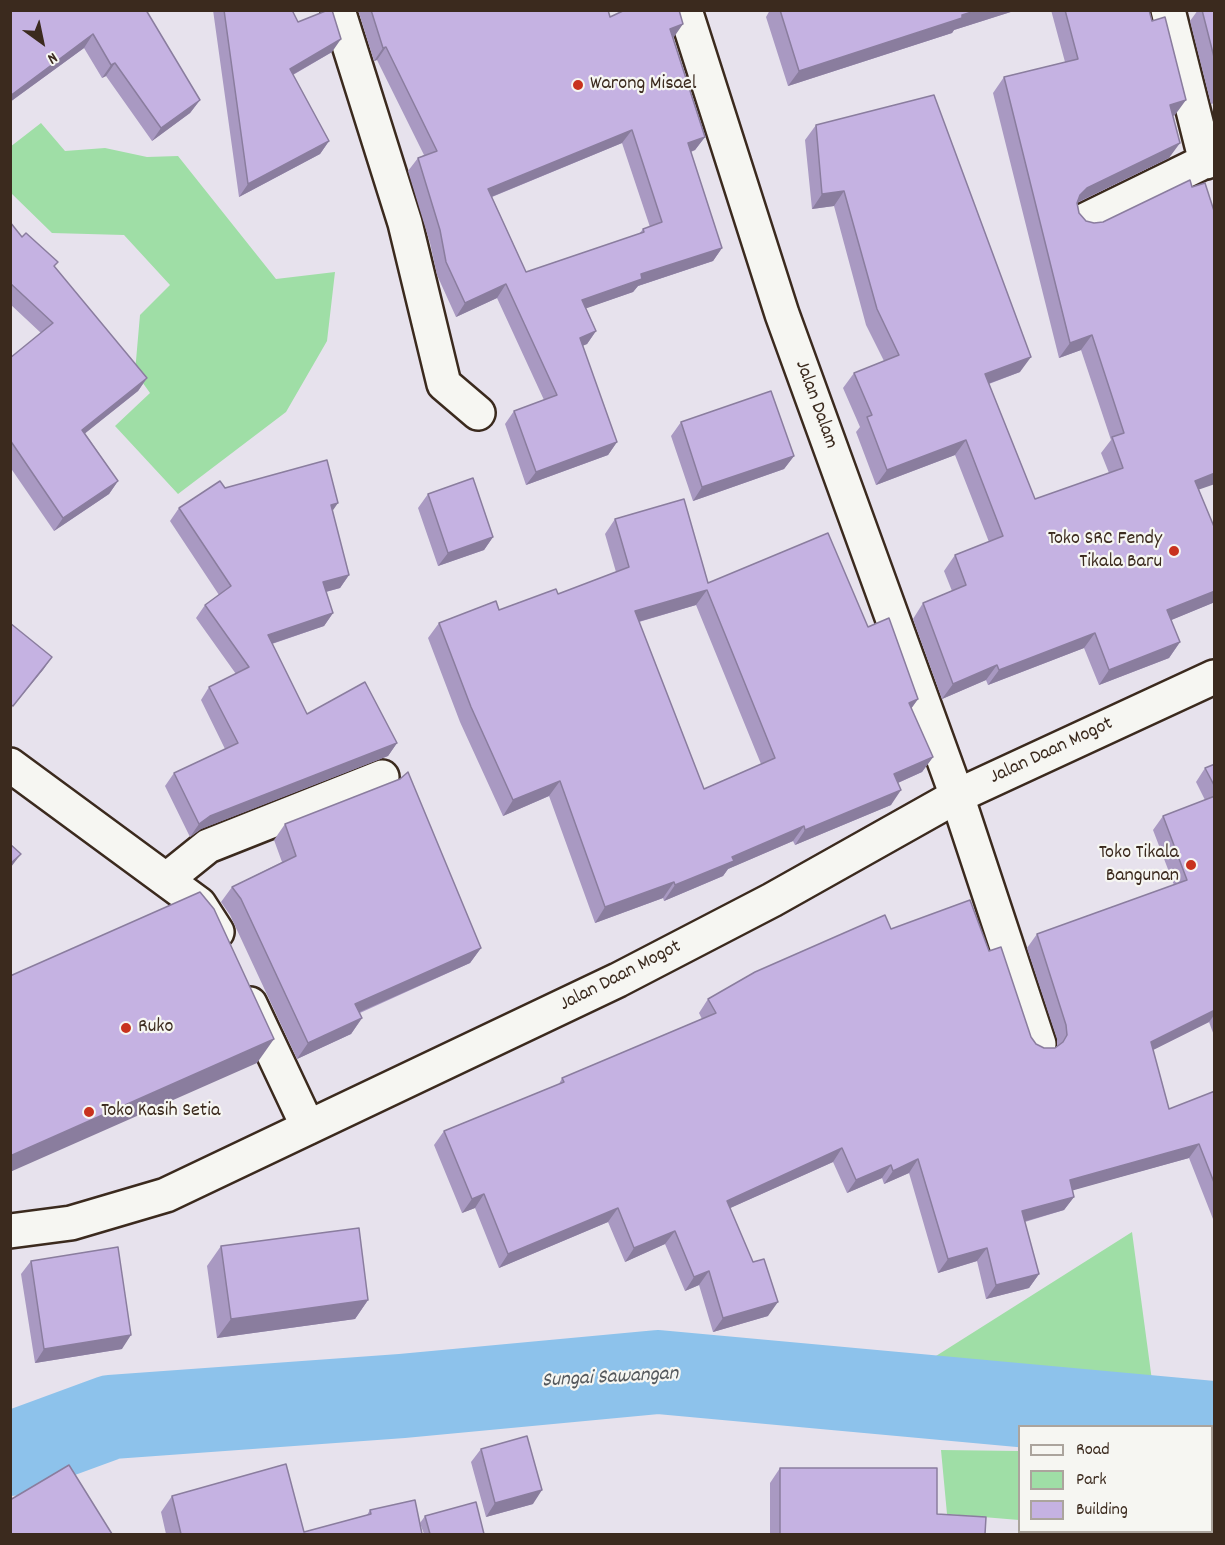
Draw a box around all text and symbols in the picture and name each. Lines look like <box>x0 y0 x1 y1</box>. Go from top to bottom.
north arrow <box>12 12 72 72</box>
text: N <box>42 46 62 69</box>
place label: Warong Misael <box>590 73 696 97</box>
marker: Warong Misael <box>571 78 585 92</box>
street label: Jalan Dalam <box>788 358 842 452</box>
place label: Toko SRC Fendy Tikala Baru <box>1048 528 1162 575</box>
marker: Toko SRC Fendy Tikala Baru <box>1167 544 1181 558</box>
street label: Jalan Daan Mogot <box>987 713 1117 791</box>
place label: Toko Tikala Bangunan <box>1099 842 1179 889</box>
marker: Toko Tikala Bangunan <box>1184 858 1198 872</box>
street label: Jalan Daan Mogot <box>556 936 686 1018</box>
place label: Ruko <box>138 1016 173 1040</box>
marker: Ruko <box>119 1021 133 1035</box>
place label: Toko Kasih Setia <box>101 1100 220 1124</box>
marker: Toko Kasih Setia <box>82 1105 96 1119</box>
water label: Sungai Sawangan <box>541 1363 679 1395</box>
legend <box>1018 1425 1213 1533</box>
text: Road <box>1076 1438 1110 1463</box>
text: Park <box>1076 1468 1107 1493</box>
text: Building <box>1076 1498 1128 1523</box>

